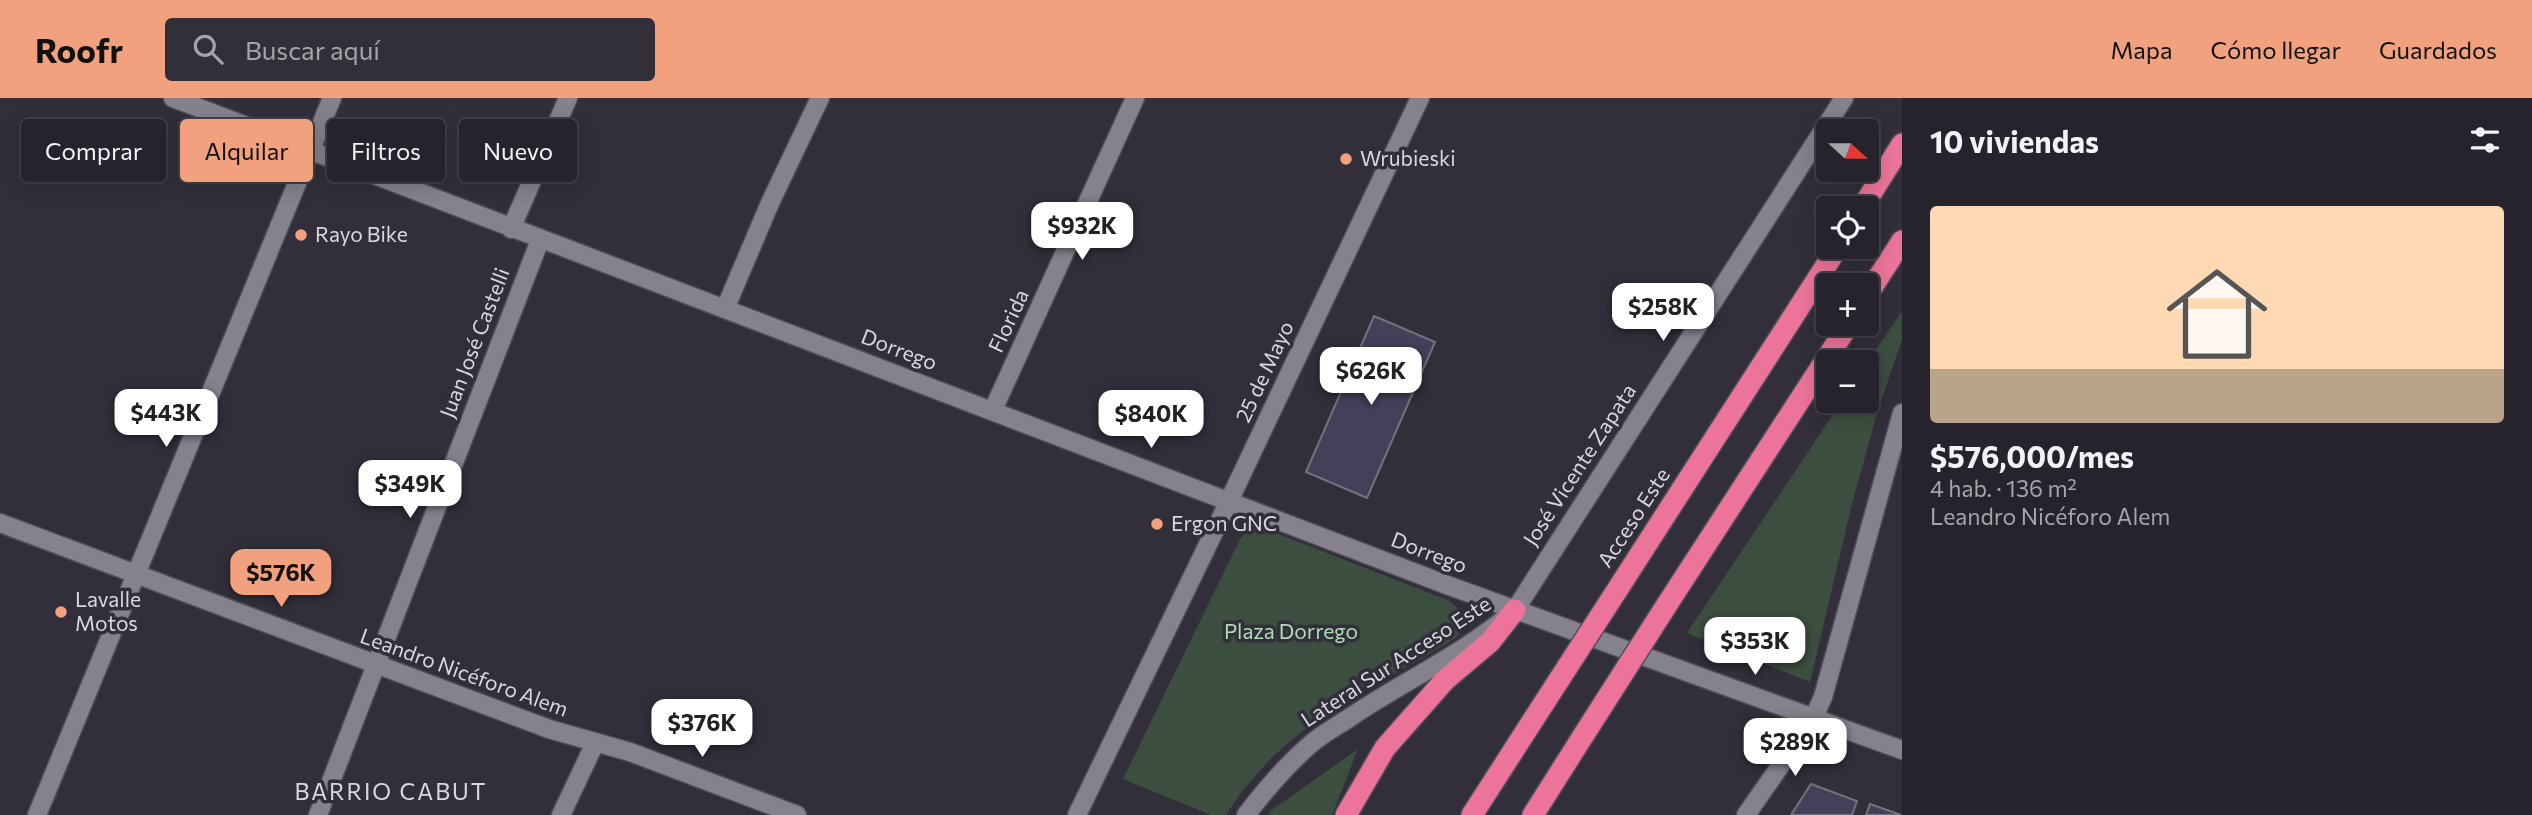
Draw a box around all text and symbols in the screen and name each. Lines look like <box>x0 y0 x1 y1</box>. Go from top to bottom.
search box <box>165 18 655 81</box>
text: Roofr <box>35 29 123 70</box>
icon: search <box>189 30 227 68</box>
text: Buscar aquí <box>245 34 380 65</box>
text: Mapa <box>2110 35 2173 64</box>
text: Cómo llegar <box>2211 35 2341 64</box>
text: Guardados <box>2379 35 2497 64</box>
chip: Comprar <box>21 119 166 182</box>
chip: Alquilar <box>180 119 313 182</box>
chip: Filtros <box>327 119 445 182</box>
chip: Nuevo <box>459 119 577 182</box>
north arrow <box>1816 119 1880 182</box>
map controls <box>1816 119 1879 413</box>
icon: filters <box>2466 121 2504 159</box>
text: 10 viviendas <box>1930 122 2099 159</box>
place label: Wrubieski <box>1360 145 1456 170</box>
marker: Wrubieski <box>1338 151 1354 167</box>
button: locate <box>1816 196 1879 259</box>
pin: $932K <box>1033 202 1131 262</box>
text: $932K <box>1047 211 1117 239</box>
place label: Rayo Bike <box>315 221 408 246</box>
marker: Rayo Bike <box>293 227 309 243</box>
icon: home <box>2154 251 2280 377</box>
street label: Juan José Castelli <box>434 264 514 421</box>
button: + <box>1816 273 1879 336</box>
pin: $258K <box>1614 284 1712 343</box>
street label: Florida <box>982 285 1033 356</box>
text: $258K <box>1628 292 1698 320</box>
street label: 25 de Mayo <box>1229 317 1298 426</box>
street label: Dorrego <box>858 323 941 374</box>
pin: $626K <box>1322 348 1420 407</box>
button: − <box>1816 350 1879 413</box>
text: $626K <box>1336 356 1406 384</box>
street label: José Vicente Zapata <box>1517 379 1640 550</box>
pin: $443K <box>117 390 215 449</box>
pin: $840K <box>1102 390 1200 450</box>
text: $443K <box>131 398 201 426</box>
text: $840K <box>1115 399 1187 427</box>
text: $576,000/mes <box>1930 437 2134 474</box>
pin: $349K <box>361 460 459 520</box>
street label: Acceso Este <box>1591 463 1674 572</box>
text: $349K <box>375 469 445 497</box>
text: 4 hab. · 136 m² <box>1930 474 2077 502</box>
text: Leandro Nicéforo Alem <box>1930 502 2170 530</box>
place label: Ergon GNC <box>1171 510 1277 535</box>
marker: Ergon GNC <box>1149 516 1165 532</box>
street label: Dorrego <box>1388 526 1471 577</box>
pin: $576K <box>232 550 330 609</box>
text: $576K <box>246 558 316 586</box>
place label: Lavalle Motos <box>75 586 141 635</box>
street label: Lateral Sur Acceso Este <box>1296 590 1495 731</box>
marker: Lavalle Motos <box>53 604 69 620</box>
park label: Plaza Dorrego <box>1224 618 1358 643</box>
pin: $353K <box>1706 618 1804 677</box>
street label: Leandro Nicéforo Alem <box>357 622 572 721</box>
text: $353K <box>1720 626 1790 654</box>
pin: $376K <box>653 700 751 759</box>
text: $376K <box>667 708 737 736</box>
pin: $289K <box>1746 718 1844 778</box>
text: $289K <box>1760 727 1830 755</box>
district label: BARRIO CABUT <box>294 777 488 805</box>

